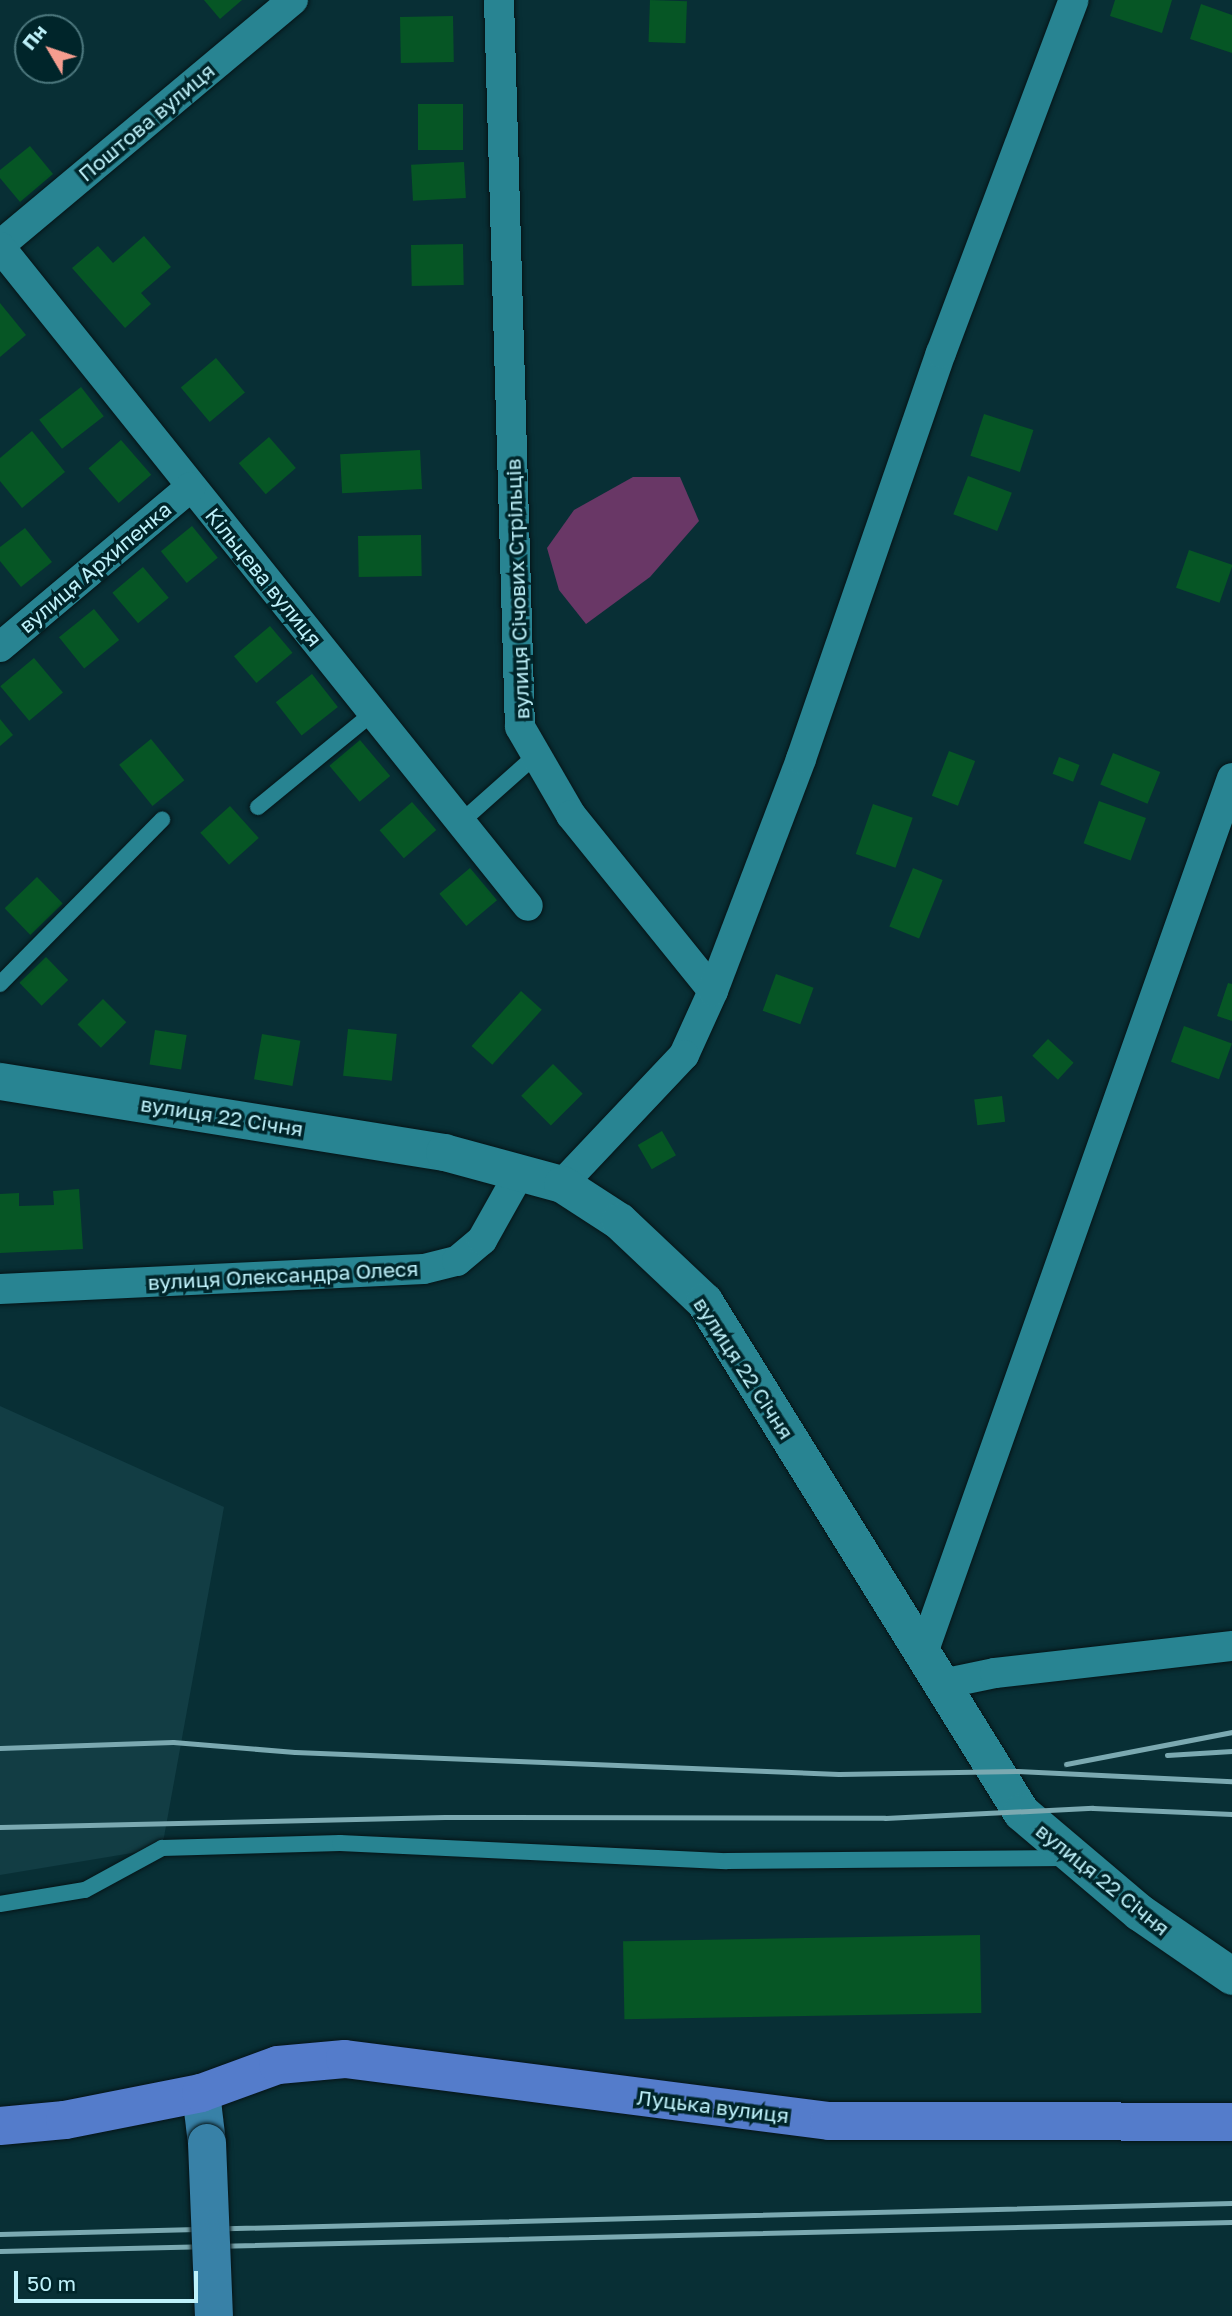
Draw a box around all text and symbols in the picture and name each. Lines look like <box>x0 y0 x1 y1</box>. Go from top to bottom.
north arrow <box>14 14 84 84</box>
text: Пн <box>17 19 51 54</box>
street label: Поштова вулиця <box>73 58 219 186</box>
street label: вулиця Січових Стрільців <box>500 458 534 720</box>
street label: вулиця Архипенка <box>14 496 176 638</box>
street label: Кільцева вулиця <box>200 503 328 651</box>
street label: вулиця 22 Січня <box>139 1091 305 1141</box>
street label: вулиця Олександра Олеся <box>147 1255 419 1295</box>
street label: вулиця 22 Січня <box>689 1292 799 1444</box>
street label: вулиця 22 Січня <box>1031 1818 1175 1940</box>
street label: Луцька вулиця <box>636 2084 790 2128</box>
scale bar <box>18 2256 201 2300</box>
text: 50 m <box>27 2270 76 2296</box>

